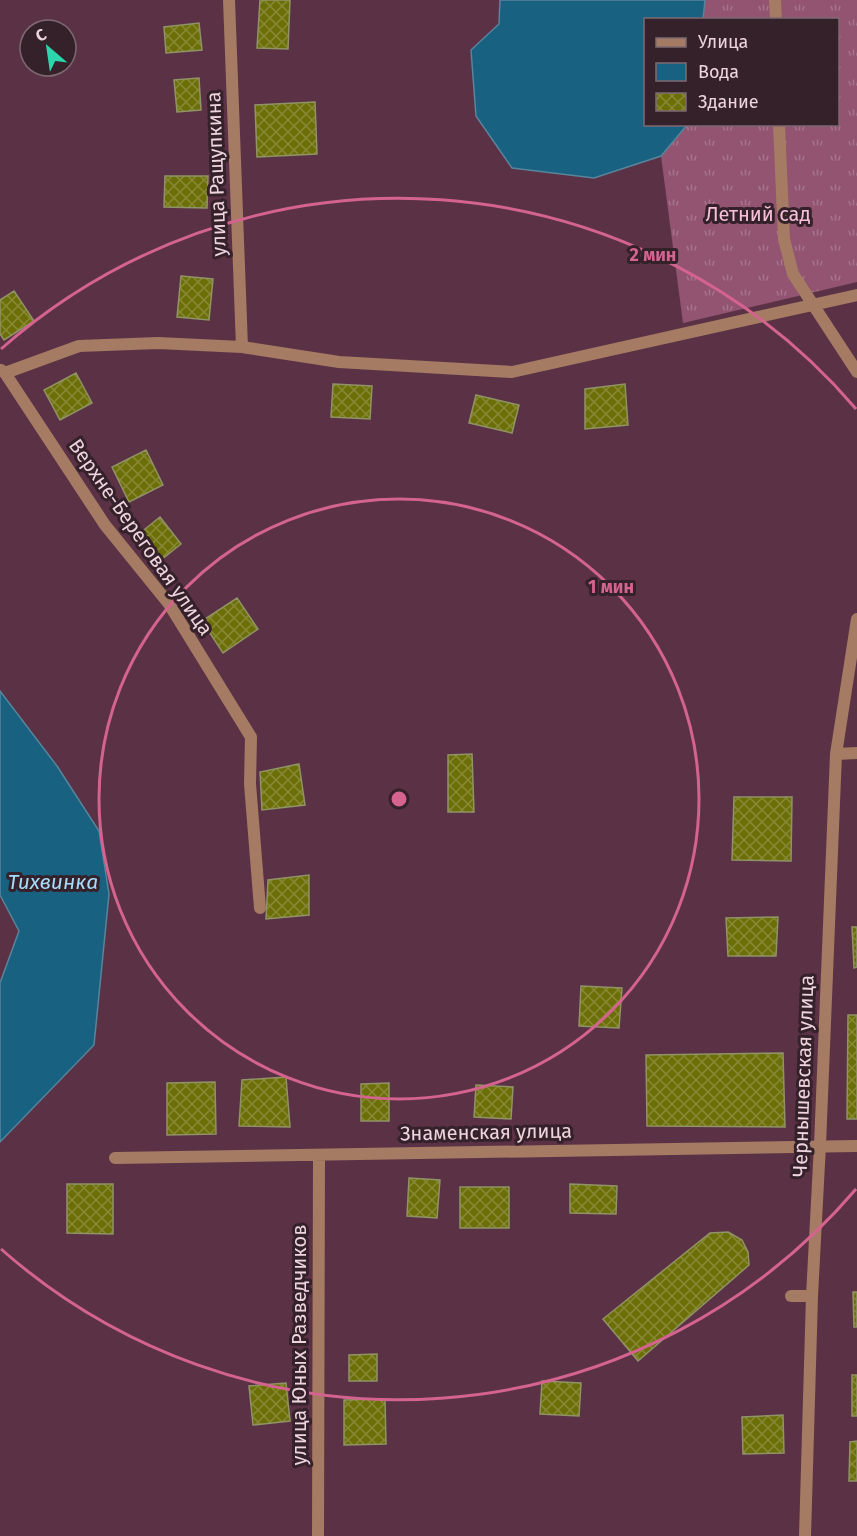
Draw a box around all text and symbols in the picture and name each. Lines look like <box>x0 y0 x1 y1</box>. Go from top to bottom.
north arrow <box>18 18 78 78</box>
legend <box>644 18 839 126</box>
text: С <box>32 24 50 46</box>
text: Улица <box>698 31 748 53</box>
text: Вода <box>698 61 739 83</box>
street label: улица Ращупкина <box>201 91 231 257</box>
text: Здание <box>698 91 759 113</box>
park label: Летний сад <box>705 202 811 226</box>
text: 2 мин <box>630 244 676 266</box>
street label: Верхне-Береговая улица <box>64 434 218 640</box>
text: 1 мин <box>588 576 634 598</box>
centre of rings <box>389 789 409 809</box>
water label: Тихвинка <box>8 869 98 895</box>
street label: Чернышевская улица <box>787 975 819 1177</box>
street label: Знаменская улица <box>400 1119 572 1145</box>
street label: улица Юных Разведчиков <box>287 1225 311 1466</box>

